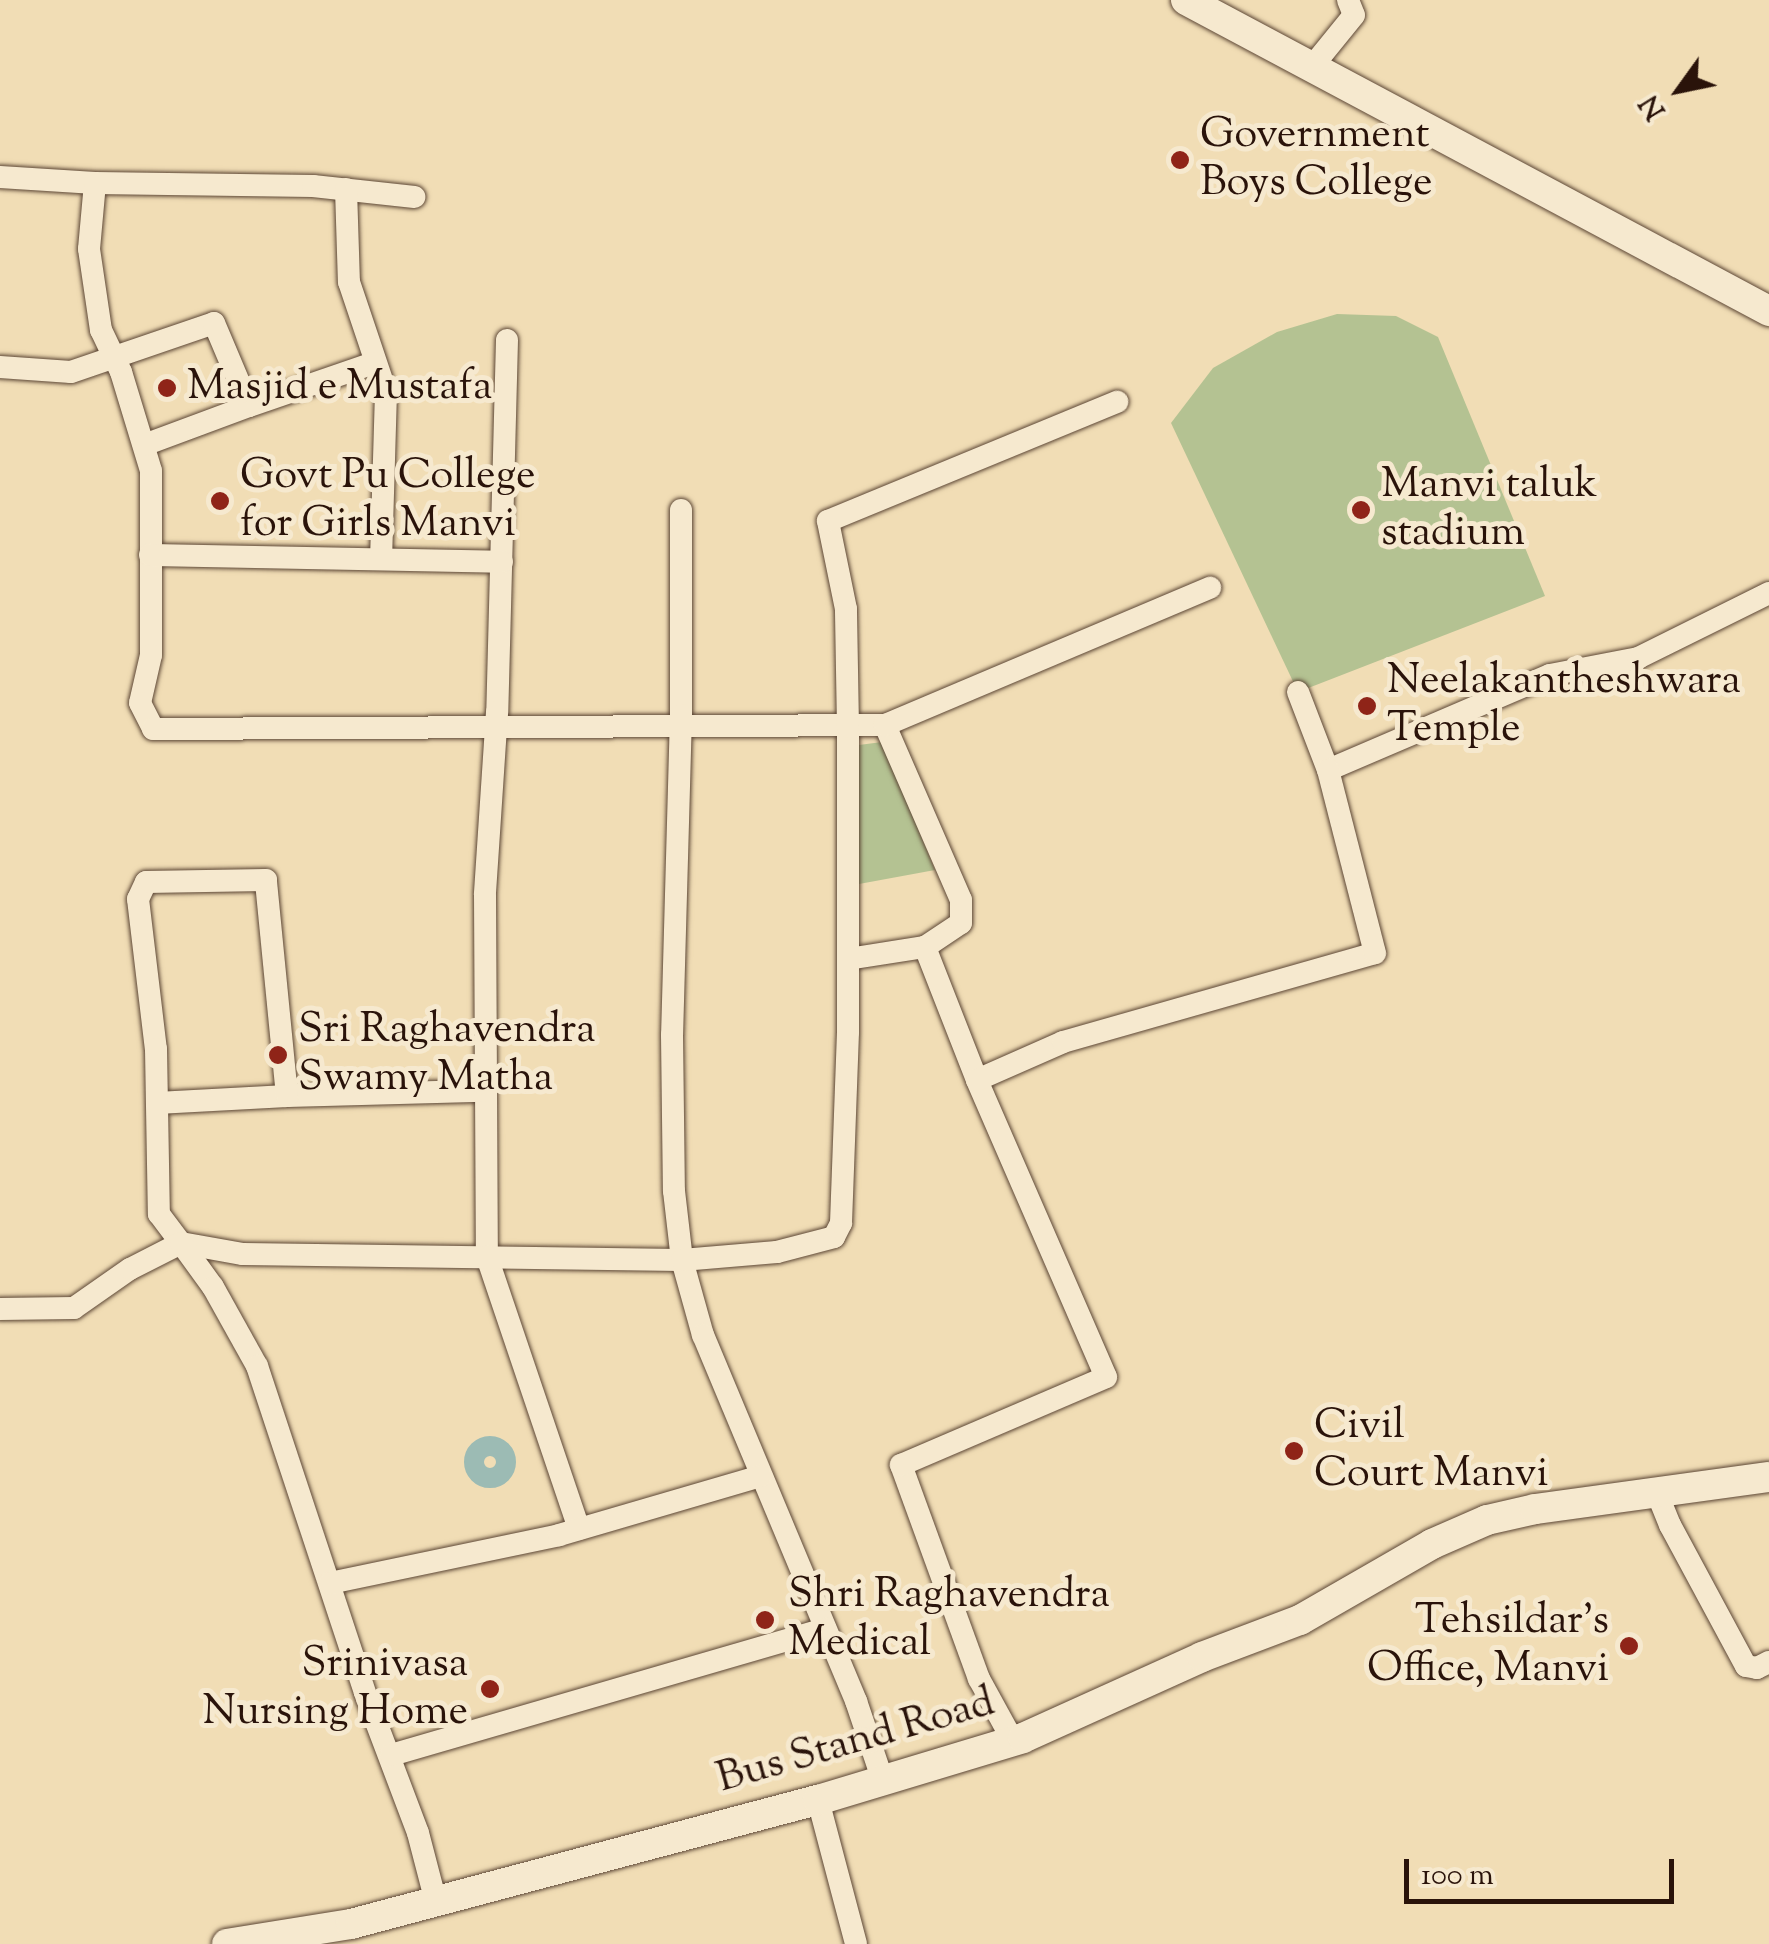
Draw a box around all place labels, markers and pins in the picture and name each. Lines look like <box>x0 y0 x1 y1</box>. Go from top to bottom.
place label: Government Boys College <box>1200 111 1432 210</box>
marker: Government Boys College <box>1169 149 1191 171</box>
place label: Masjid e Mustafa <box>187 363 492 413</box>
marker: Masjid e Mustafa <box>156 377 178 399</box>
place label: Govt Pu College for Girls Manvi <box>240 452 536 550</box>
place label: Manvi taluk stadium <box>1381 461 1598 560</box>
marker: Govt Pu College for Girls Manvi <box>209 490 231 512</box>
marker: Manvi taluk stadium <box>1350 499 1372 521</box>
place label: Neelakantheshwara Temple <box>1387 657 1741 756</box>
marker: Neelakantheshwara Temple <box>1356 695 1378 717</box>
place label: Sri Raghavendra Swamy Matha <box>298 1006 596 1104</box>
marker: Sri Raghavendra Swamy Matha <box>267 1044 289 1066</box>
place label: Civil Court Manvi <box>1314 1402 1548 1500</box>
marker: Civil Court Manvi <box>1283 1440 1305 1462</box>
place label: Shri Raghavendra Medical <box>788 1571 1110 1670</box>
place label: Tehsildar's Office, Manvi <box>1367 1597 1609 1695</box>
marker: Shri Raghavendra Medical <box>752 1607 778 1633</box>
marker: Tehsildar's Office, Manvi <box>1618 1635 1640 1657</box>
place label: Srinivasa Nursing Home <box>202 1640 468 1738</box>
marker: Srinivasa Nursing Home <box>477 1676 503 1702</box>

